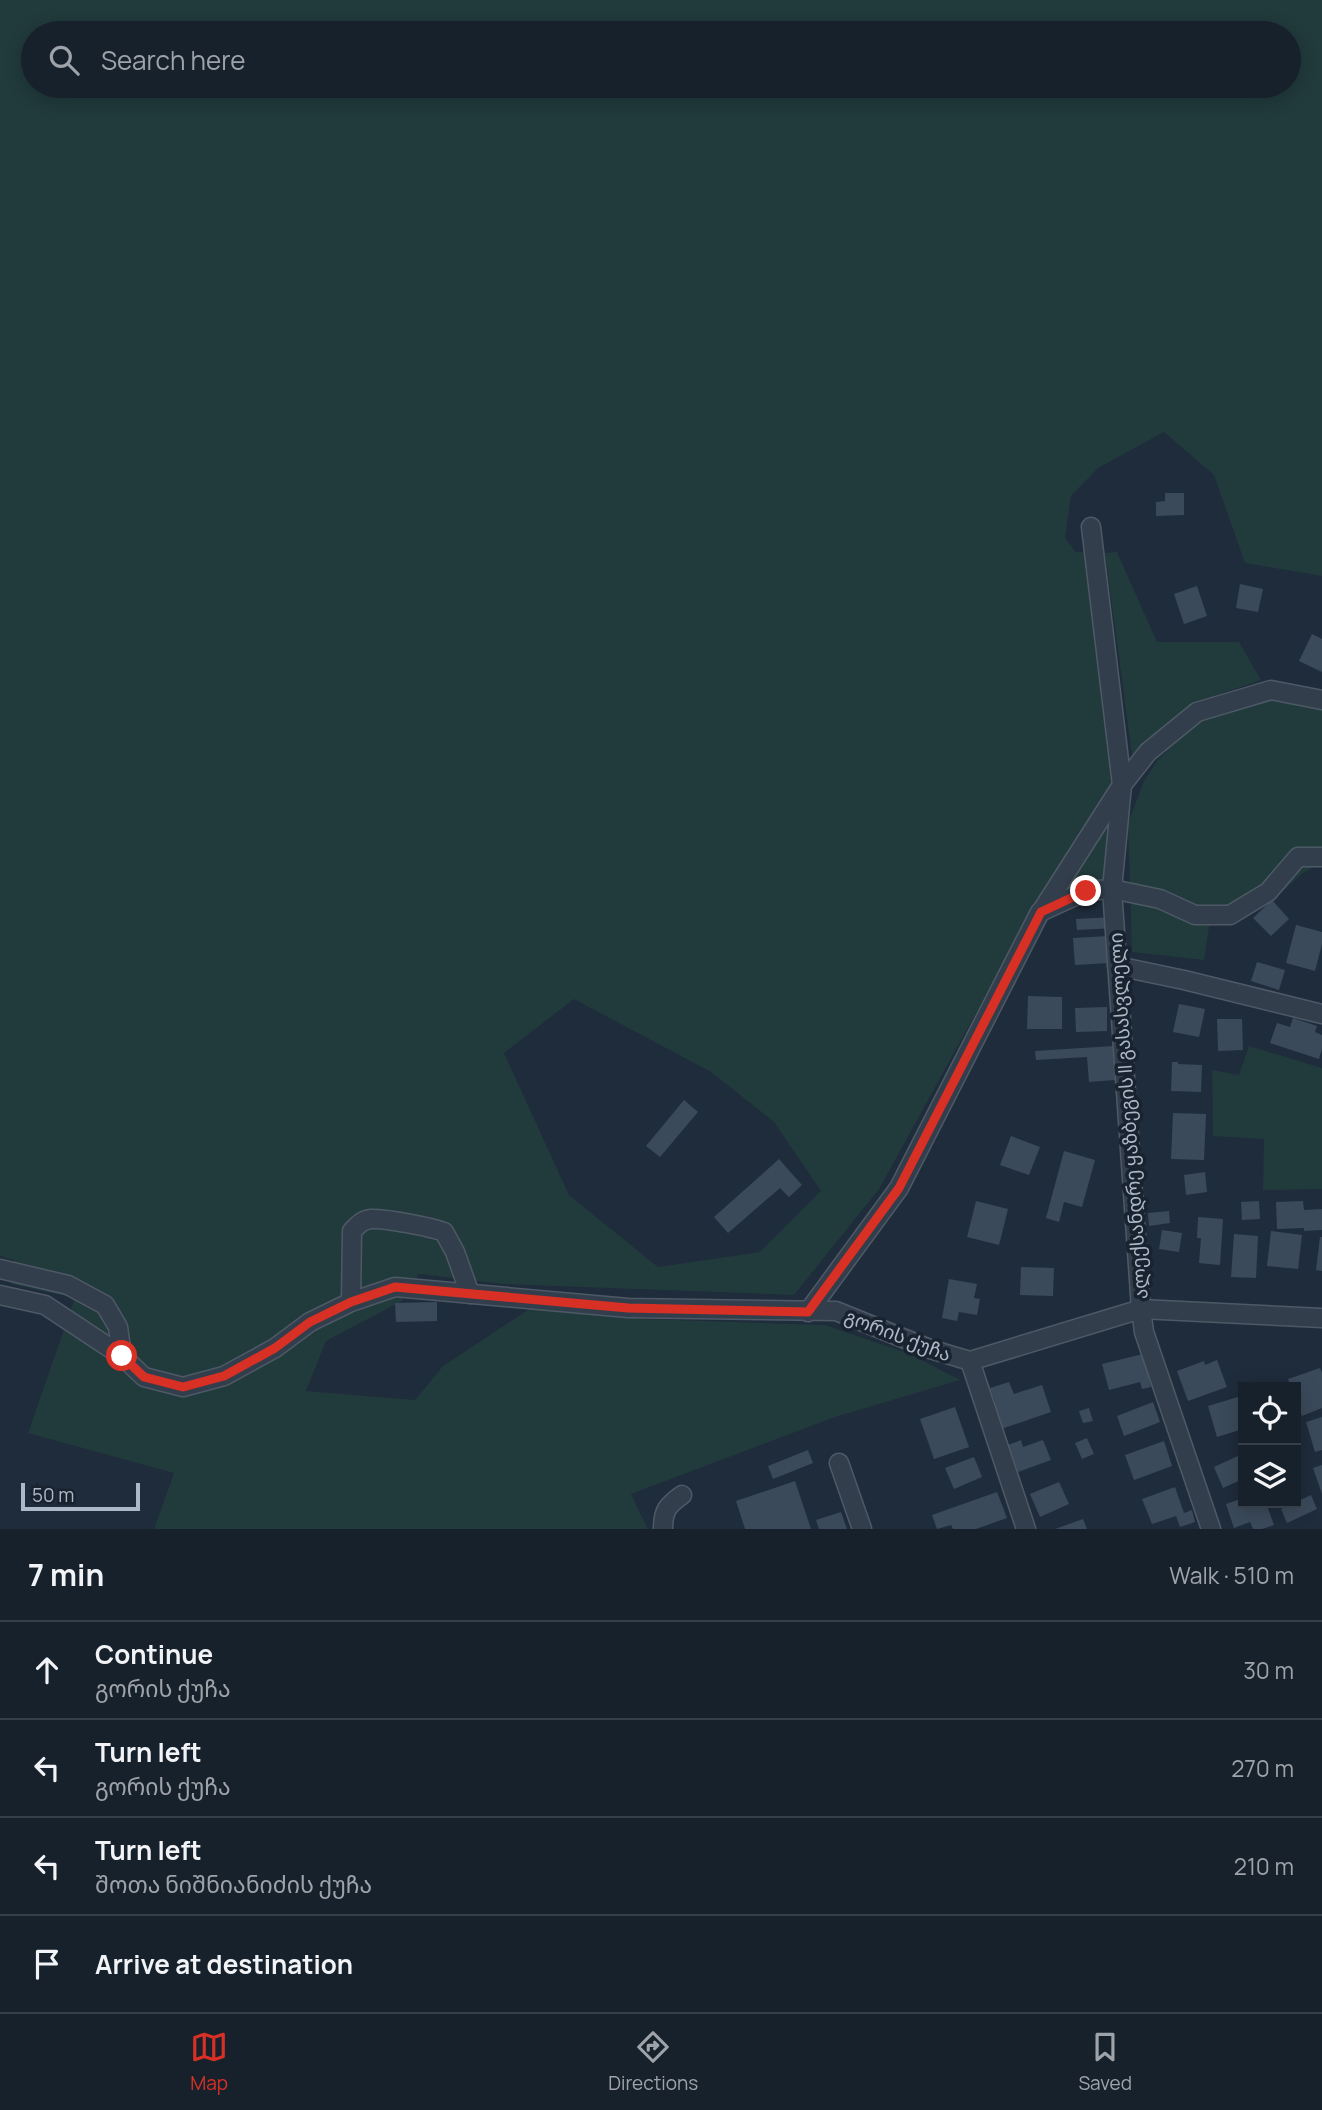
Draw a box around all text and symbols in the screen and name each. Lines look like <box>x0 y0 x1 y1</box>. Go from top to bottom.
search box <box>21 21 1301 98</box>
icon: search <box>45 41 83 79</box>
text: Search here <box>101 42 246 78</box>
route end <box>1070 875 1101 906</box>
street label: ალექსანდრე ყაზბეგის II გასასვლელი <box>1102 932 1154 1300</box>
street label: გორის ქუჩა <box>841 1303 955 1367</box>
route start <box>106 1340 137 1371</box>
map controls <box>1238 1382 1301 1508</box>
button: locate <box>1238 1382 1301 1445</box>
button: layers <box>1238 1445 1301 1508</box>
scale bar <box>21 1480 140 1512</box>
text: 50 m <box>32 1482 74 1508</box>
text: 7 min <box>28 1554 104 1595</box>
text: Walk · 510 m <box>1169 1559 1294 1591</box>
text: Continue <box>95 1636 213 1672</box>
icon: ahead <box>28 1651 66 1689</box>
text: 30 m <box>1243 1654 1294 1686</box>
text: გორის ქუჩა <box>95 1672 231 1704</box>
text: Turn left <box>95 1734 202 1770</box>
icon: left <box>28 1749 66 1787</box>
text: 270 m <box>1231 1752 1294 1784</box>
text: გორის ქუჩა <box>95 1770 231 1802</box>
text: Turn left <box>95 1832 202 1868</box>
icon: left <box>28 1847 66 1885</box>
text: 210 m <box>1234 1850 1294 1882</box>
text: შოთა ნიშნიანიძის ქუჩა <box>95 1868 372 1900</box>
icon: arrive <box>28 1945 66 1983</box>
text: Arrive at destination <box>95 1946 353 1982</box>
tab: Map <box>190 2028 228 2096</box>
tab: Directions <box>608 2028 698 2096</box>
tab: Saved <box>1078 2028 1132 2096</box>

